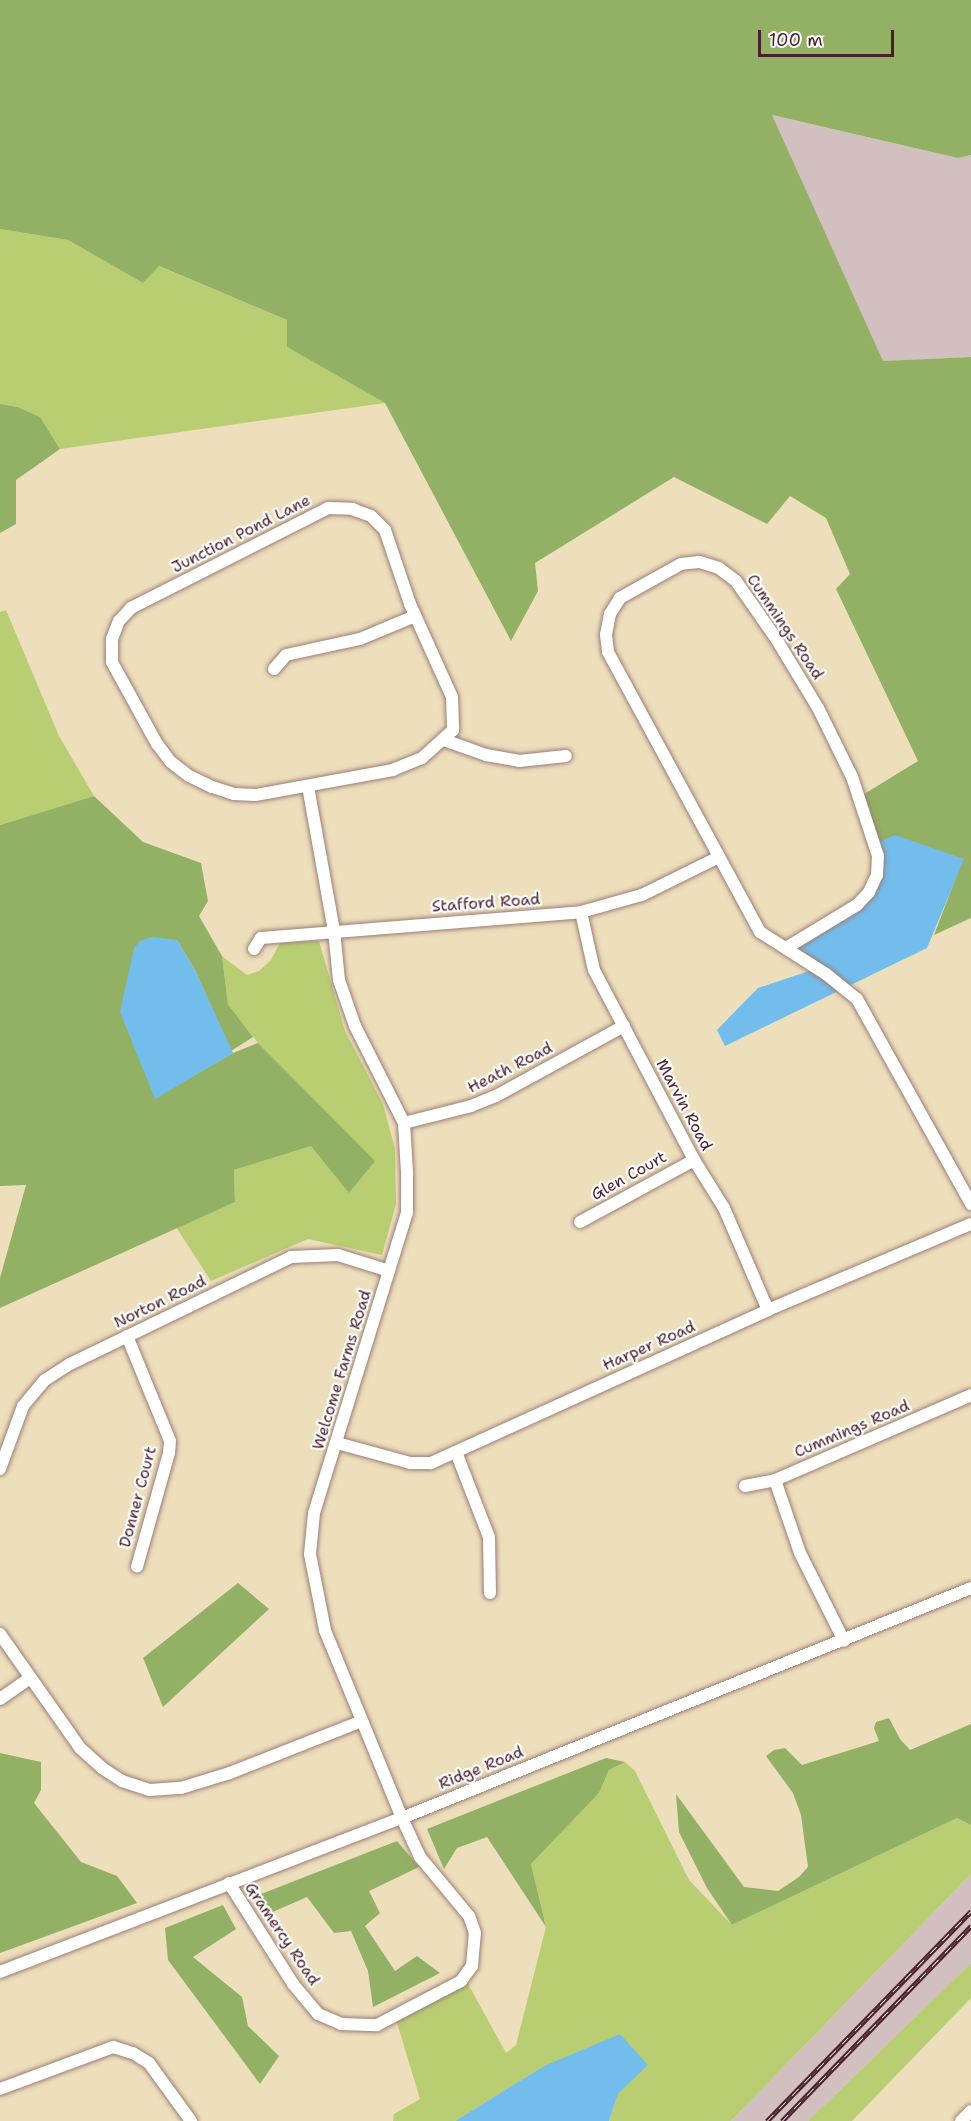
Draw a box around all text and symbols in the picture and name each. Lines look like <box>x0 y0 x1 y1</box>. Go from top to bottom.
scale bar <box>761 18 898 56</box>
text: 100 m <box>769 28 823 52</box>
street label: Junction Pond Lane <box>169 491 313 577</box>
street label: Cummings Road <box>743 571 827 683</box>
street label: Stafford Road <box>431 890 541 916</box>
street label: Heath Road <box>464 1038 556 1098</box>
street label: Marvin Road <box>652 1056 716 1154</box>
street label: Glen Court <box>588 1147 670 1205</box>
street label: Norton Road <box>111 1271 209 1333</box>
street label: Welcome Farms Road <box>309 1288 375 1452</box>
street label: Harper Road <box>600 1317 698 1375</box>
street label: Cummings Road <box>792 1396 912 1462</box>
street label: Donner Court <box>115 1444 161 1550</box>
street label: Ridge Road <box>436 1742 526 1794</box>
street label: Gramercy Road <box>240 1879 324 1989</box>

